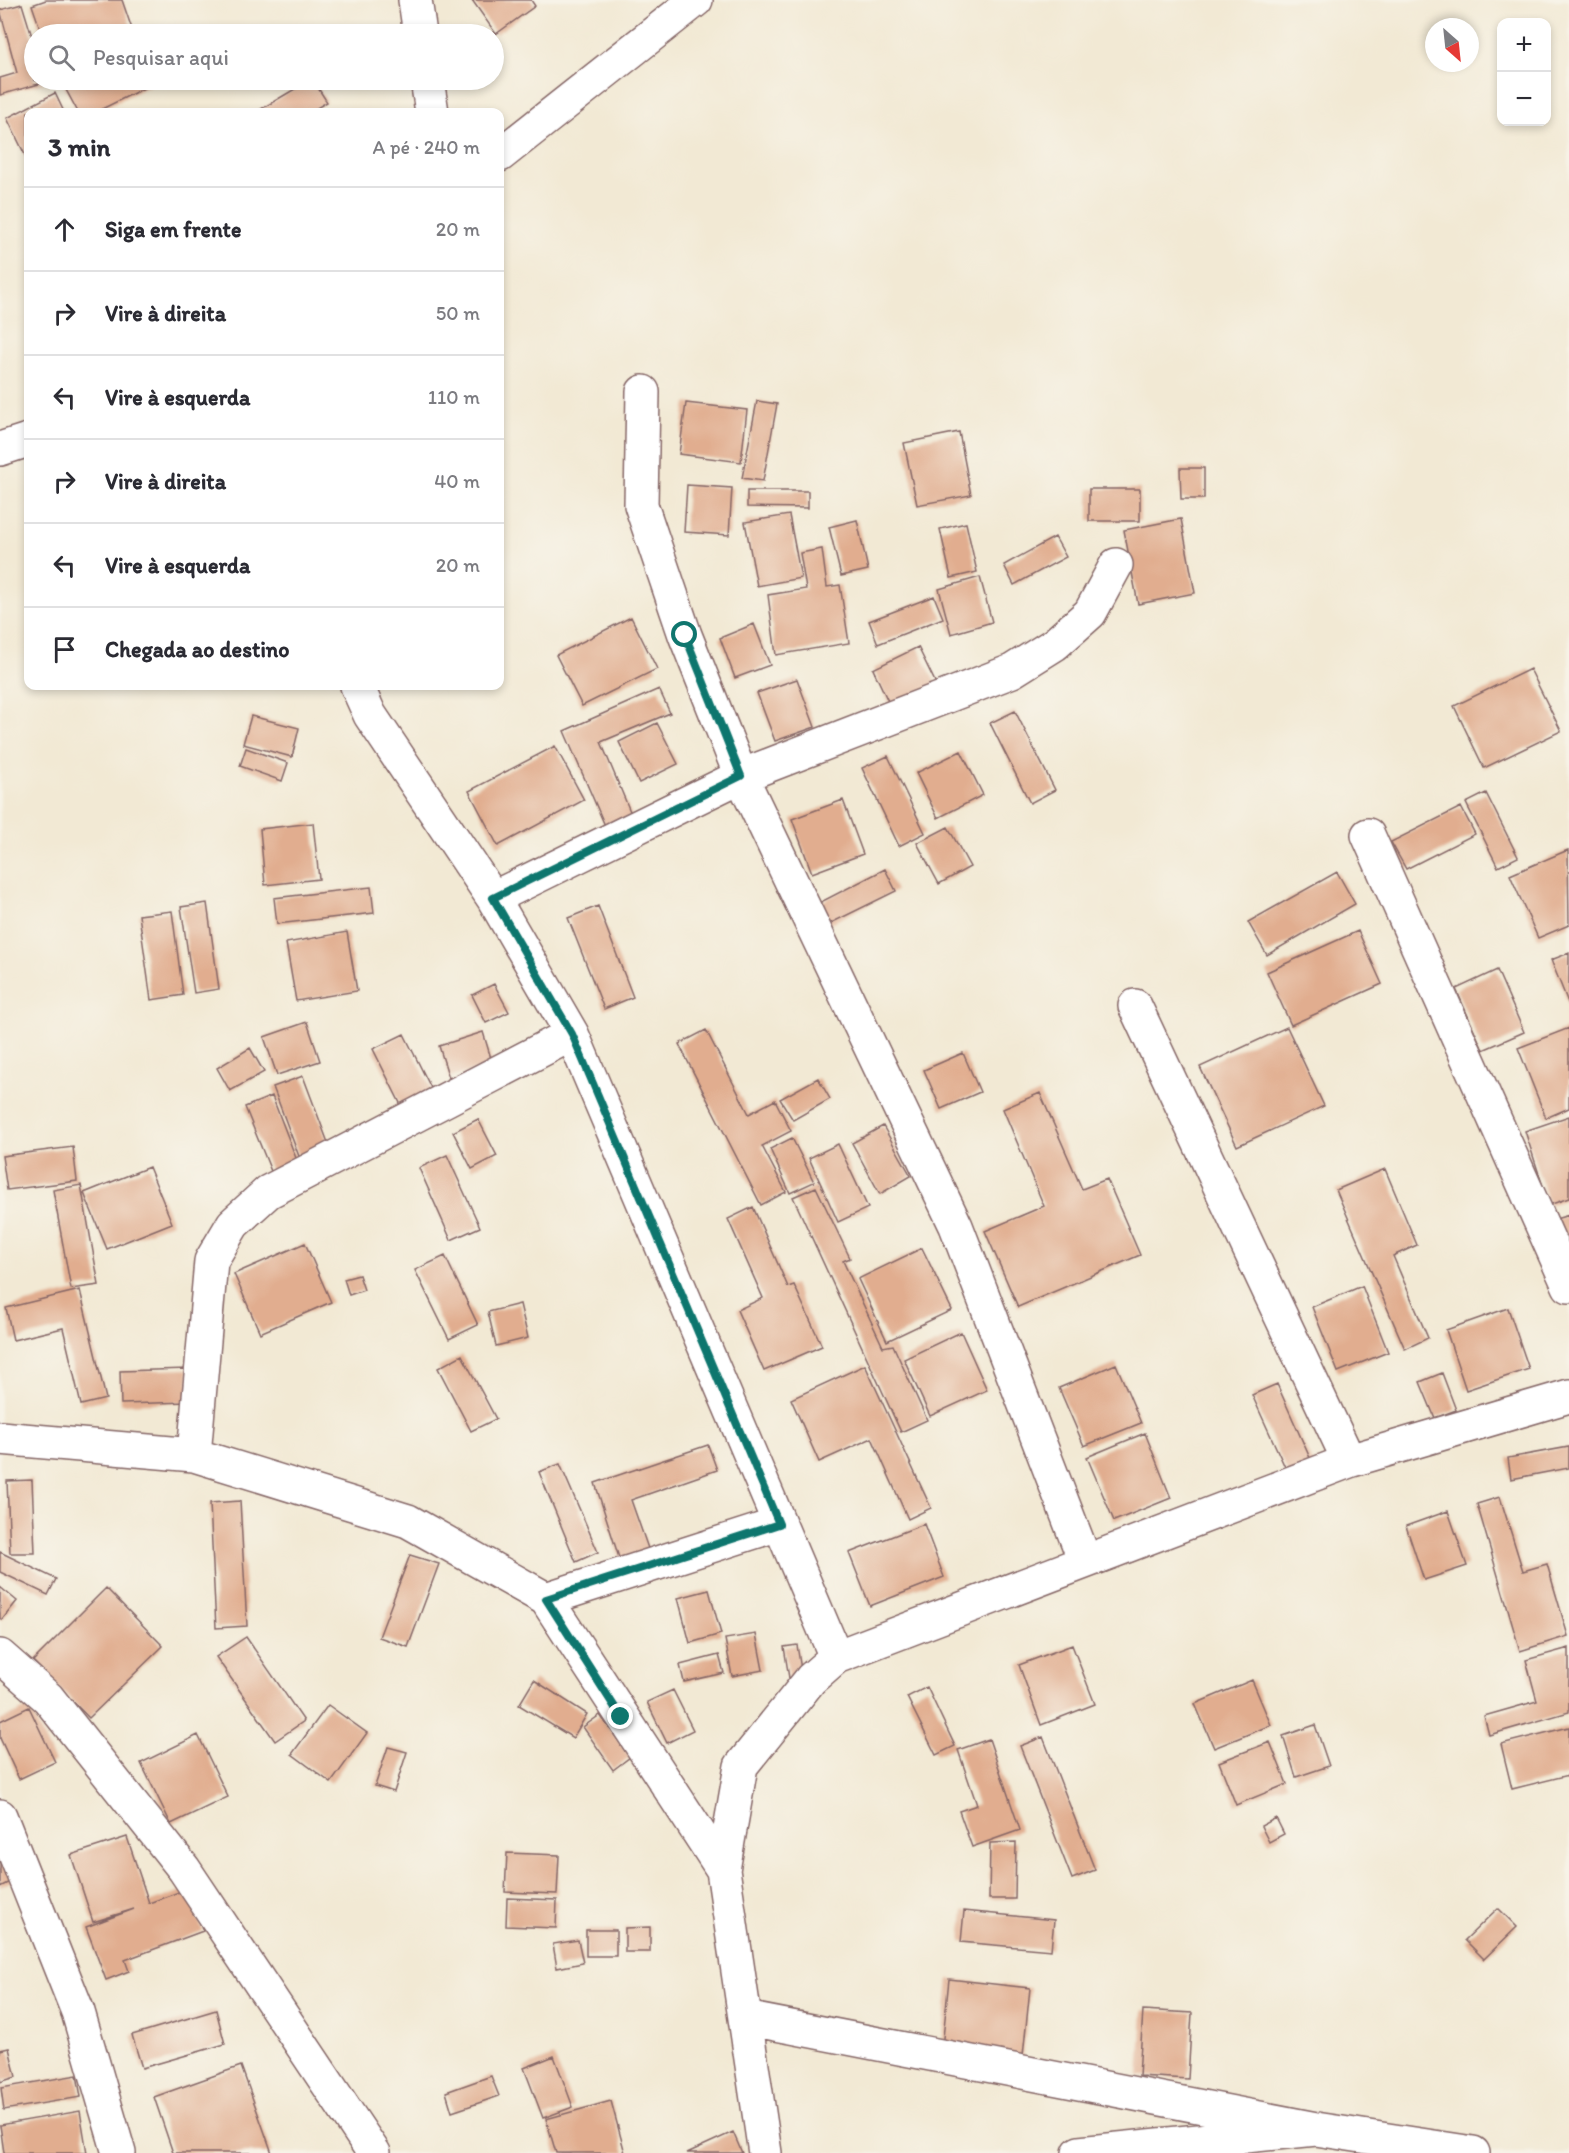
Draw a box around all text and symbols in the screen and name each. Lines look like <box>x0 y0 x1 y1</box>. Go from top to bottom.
north arrow <box>1425 18 1479 72</box>
map controls <box>1497 18 1551 126</box>
button: + <box>1497 18 1551 72</box>
search box <box>24 24 504 90</box>
icon: search <box>45 41 78 74</box>
text: Pesquisar aqui <box>93 44 229 71</box>
button: − <box>1497 72 1551 126</box>
text: 3 min <box>48 131 110 163</box>
text: A pé · 240 m <box>373 135 480 159</box>
icon: ahead <box>48 213 81 246</box>
text: Siga em frente <box>105 216 241 243</box>
text: 20 m <box>436 217 480 241</box>
icon: right <box>48 297 81 330</box>
text: Vire à direita <box>105 300 226 327</box>
text: 50 m <box>436 301 480 325</box>
icon: left <box>48 381 81 414</box>
text: Vire à esquerda <box>105 384 250 411</box>
text: 110 m <box>428 385 480 409</box>
icon: right <box>48 465 81 498</box>
text: Vire à direita <box>105 468 226 495</box>
text: 40 m <box>434 469 480 493</box>
icon: left <box>48 549 81 582</box>
text: Vire à esquerda <box>105 552 250 579</box>
text: 20 m <box>436 553 480 577</box>
route start <box>671 621 697 647</box>
icon: arrive <box>48 633 81 666</box>
text: Chegada ao destino <box>105 636 289 663</box>
route end <box>607 1703 633 1729</box>

